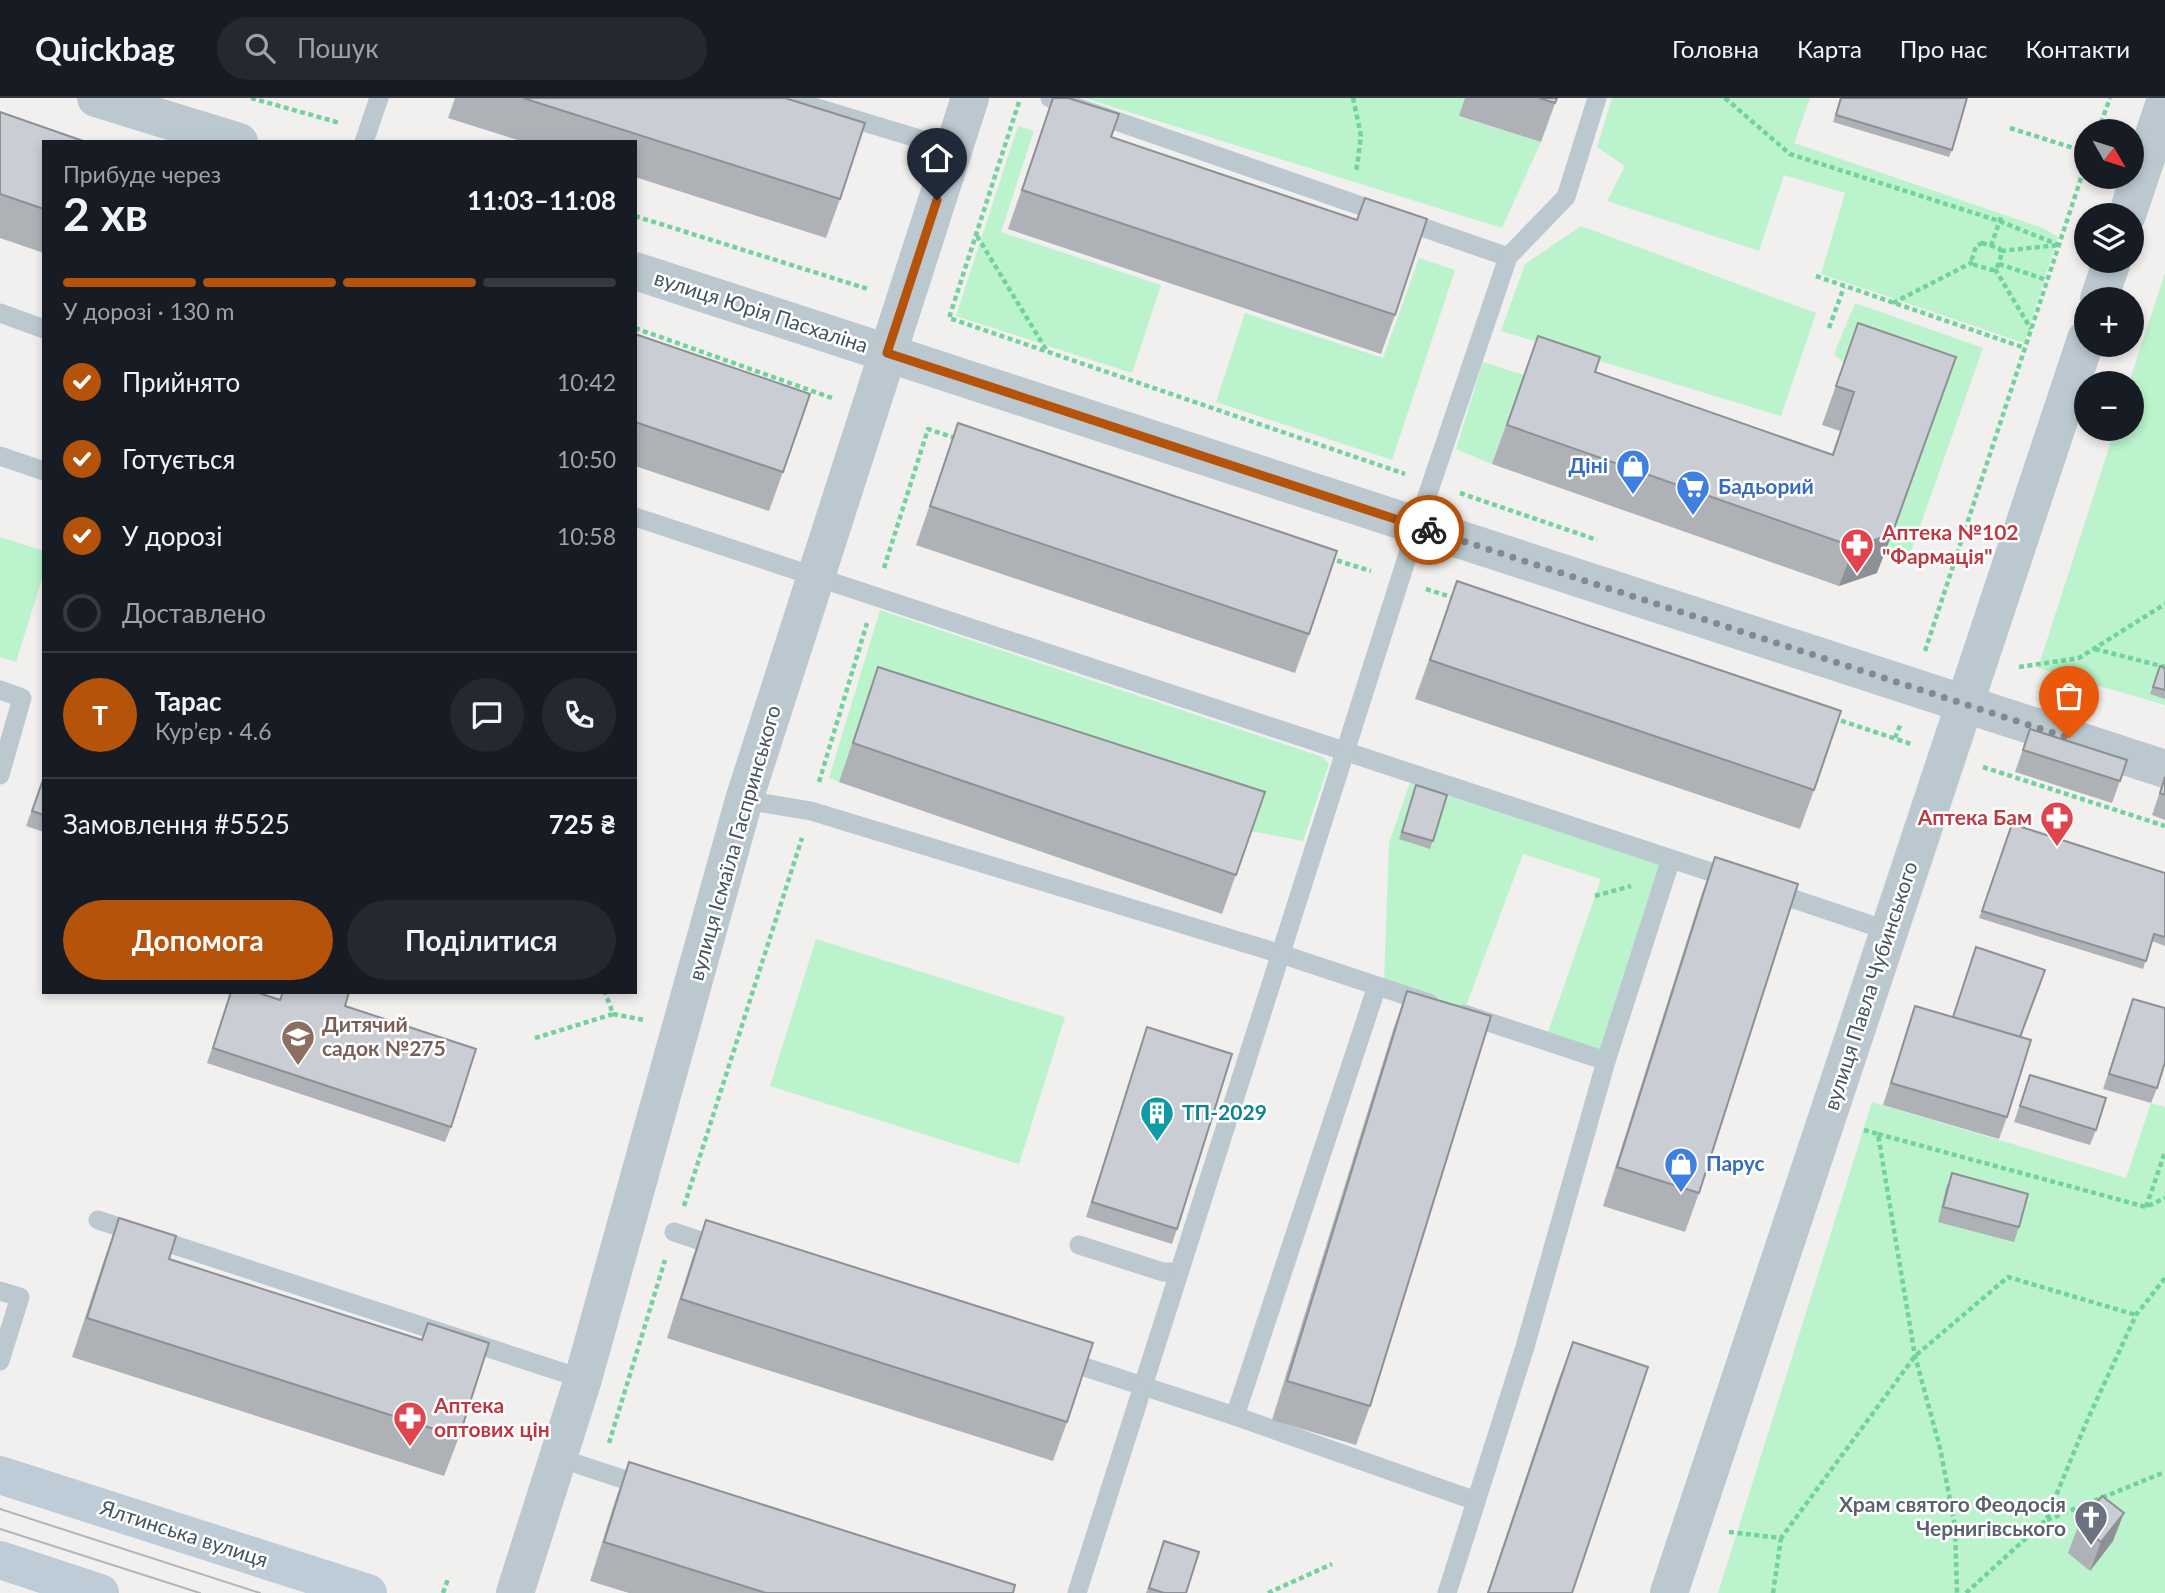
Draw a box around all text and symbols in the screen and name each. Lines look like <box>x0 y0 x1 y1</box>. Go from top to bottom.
search box <box>217 17 707 80</box>
text: Quickbag <box>35 28 175 68</box>
icon: search <box>241 29 279 67</box>
text: Пошук <box>297 32 379 64</box>
text: Головна <box>1672 34 1759 63</box>
text: Карта <box>1797 34 1862 63</box>
text: Про нас <box>1900 34 1987 63</box>
text: Контакти <box>2025 34 2130 63</box>
north arrow <box>2074 119 2144 189</box>
map controls <box>2074 119 2144 441</box>
pin <box>907 128 967 200</box>
icon: home <box>918 139 956 177</box>
text: Прибуде через <box>63 160 221 188</box>
text: 11:03–11:08 <box>467 184 616 216</box>
text: 2 хв <box>63 186 148 241</box>
button: layers <box>2074 203 2144 273</box>
street label: вулиця Юрія Пасхаліна <box>651 264 871 357</box>
button: + <box>2074 287 2144 357</box>
text: У дорозі · 130 m <box>63 297 234 325</box>
icon: check <box>63 363 101 401</box>
text: Прийнято <box>122 366 240 398</box>
text: 10:42 <box>557 368 616 396</box>
button: − <box>2074 371 2144 441</box>
icon: check <box>63 440 101 478</box>
text: Готується <box>122 443 235 475</box>
text: 10:50 <box>557 445 616 473</box>
shop icon: Діні <box>1614 447 1652 496</box>
place label: Діні <box>1569 452 1608 477</box>
supermarket icon: Бадьорий <box>1674 468 1712 517</box>
place label: Бадьорий <box>1718 473 1814 498</box>
courier <box>1394 495 1464 565</box>
icon: bike <box>1410 511 1448 549</box>
icon: check <box>63 517 101 555</box>
place label: Аптека №102 "Фармація" <box>1881 519 2019 568</box>
text: У дорозі <box>122 520 222 552</box>
text: 10:58 <box>557 522 616 550</box>
pharmacy icon: Аптека №102 "Фармація" <box>1838 526 1876 575</box>
text: Доставлено <box>122 597 266 629</box>
pin <box>2039 666 2099 738</box>
icon: bag <box>2050 677 2088 715</box>
button: chat <box>450 678 524 752</box>
button: phone <box>542 678 616 752</box>
text: Тарас <box>155 685 221 717</box>
text: Т <box>92 699 108 731</box>
street label: вулиця Ісмаїла Гаспринського <box>682 702 785 983</box>
text: Кур’єр · 4.6 <box>155 717 272 745</box>
pharmacy icon: Аптека Бам <box>2038 799 2076 848</box>
place label: Аптека Бам <box>1917 804 2032 829</box>
text: Замовлення #5525 <box>63 808 290 840</box>
text: 725 ₴ <box>549 808 616 840</box>
street label: вулиця Павла Чубинського <box>1817 858 1922 1113</box>
button: Допомога <box>63 900 333 980</box>
button: Поділитися <box>347 900 616 980</box>
place label: Дитячий садок №275 <box>322 1011 446 1060</box>
school or university icon: Дитячий садок №275 <box>279 1018 317 1067</box>
building icon: ТП-2029 <box>1138 1094 1176 1143</box>
place label: ТП-2029 <box>1182 1099 1267 1124</box>
shop icon: Парус <box>1662 1145 1700 1194</box>
place label: Парус <box>1706 1150 1765 1175</box>
place label: Аптека оптових цін <box>433 1392 550 1441</box>
pharmacy icon: Аптека оптових цін <box>391 1399 429 1448</box>
place label: Храм святого Феодосія Чернигівського <box>1839 1491 2066 1540</box>
street label: Ялтинська вулиця <box>97 1493 271 1571</box>
church icon: Храм святого Феодосія Чернигівського <box>2072 1498 2110 1547</box>

